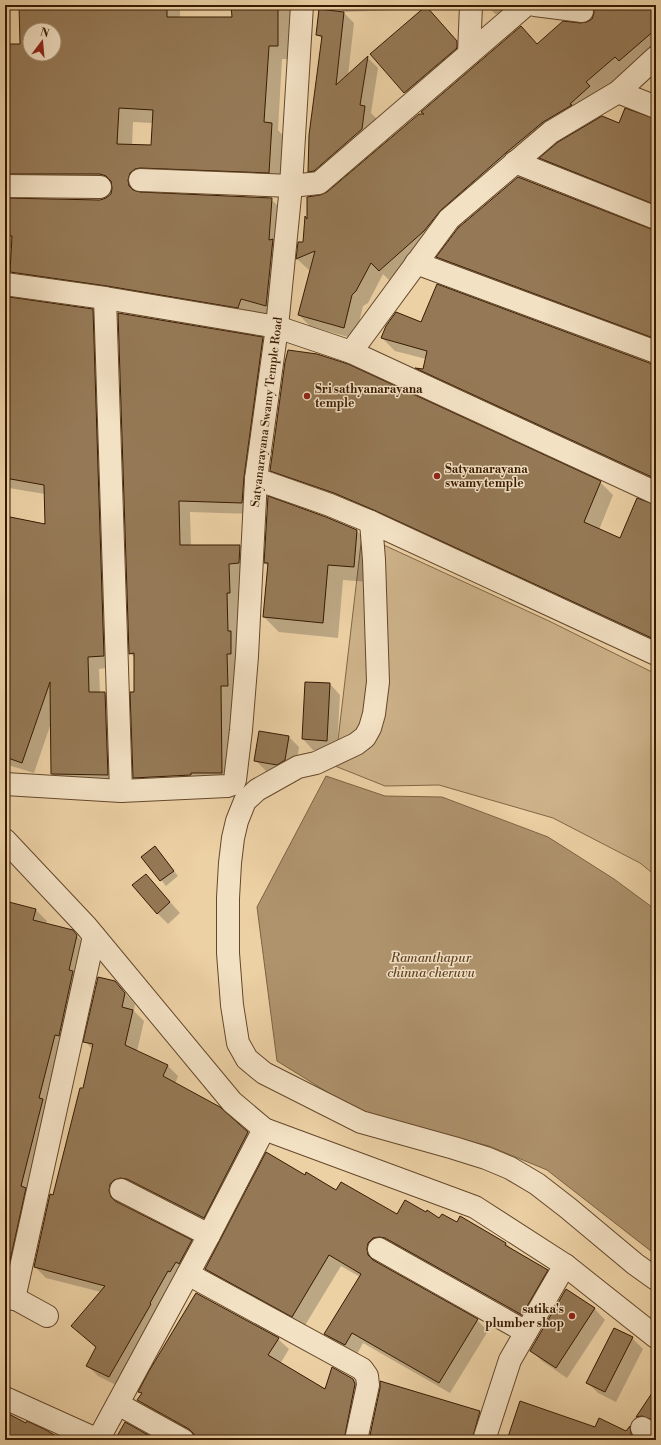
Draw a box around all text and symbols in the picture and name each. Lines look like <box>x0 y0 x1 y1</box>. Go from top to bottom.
north arrow <box>22 22 62 62</box>
text: N <box>38 25 51 41</box>
street label: Satyanarayana Swamy Temple Road <box>248 316 286 508</box>
place label: Sri sathyanarayana temple <box>315 382 423 411</box>
marker: Sri sathyanarayana temple <box>302 391 312 401</box>
place label: Satyanarayana swamy temple <box>445 462 528 491</box>
marker: Satyanarayana swamy temple <box>432 471 442 481</box>
water label: Ramanthapur chinna cheruvu <box>387 950 475 981</box>
place label: satika's plumber shop <box>485 1302 564 1331</box>
marker: satika's plumber shop <box>567 1311 577 1321</box>

